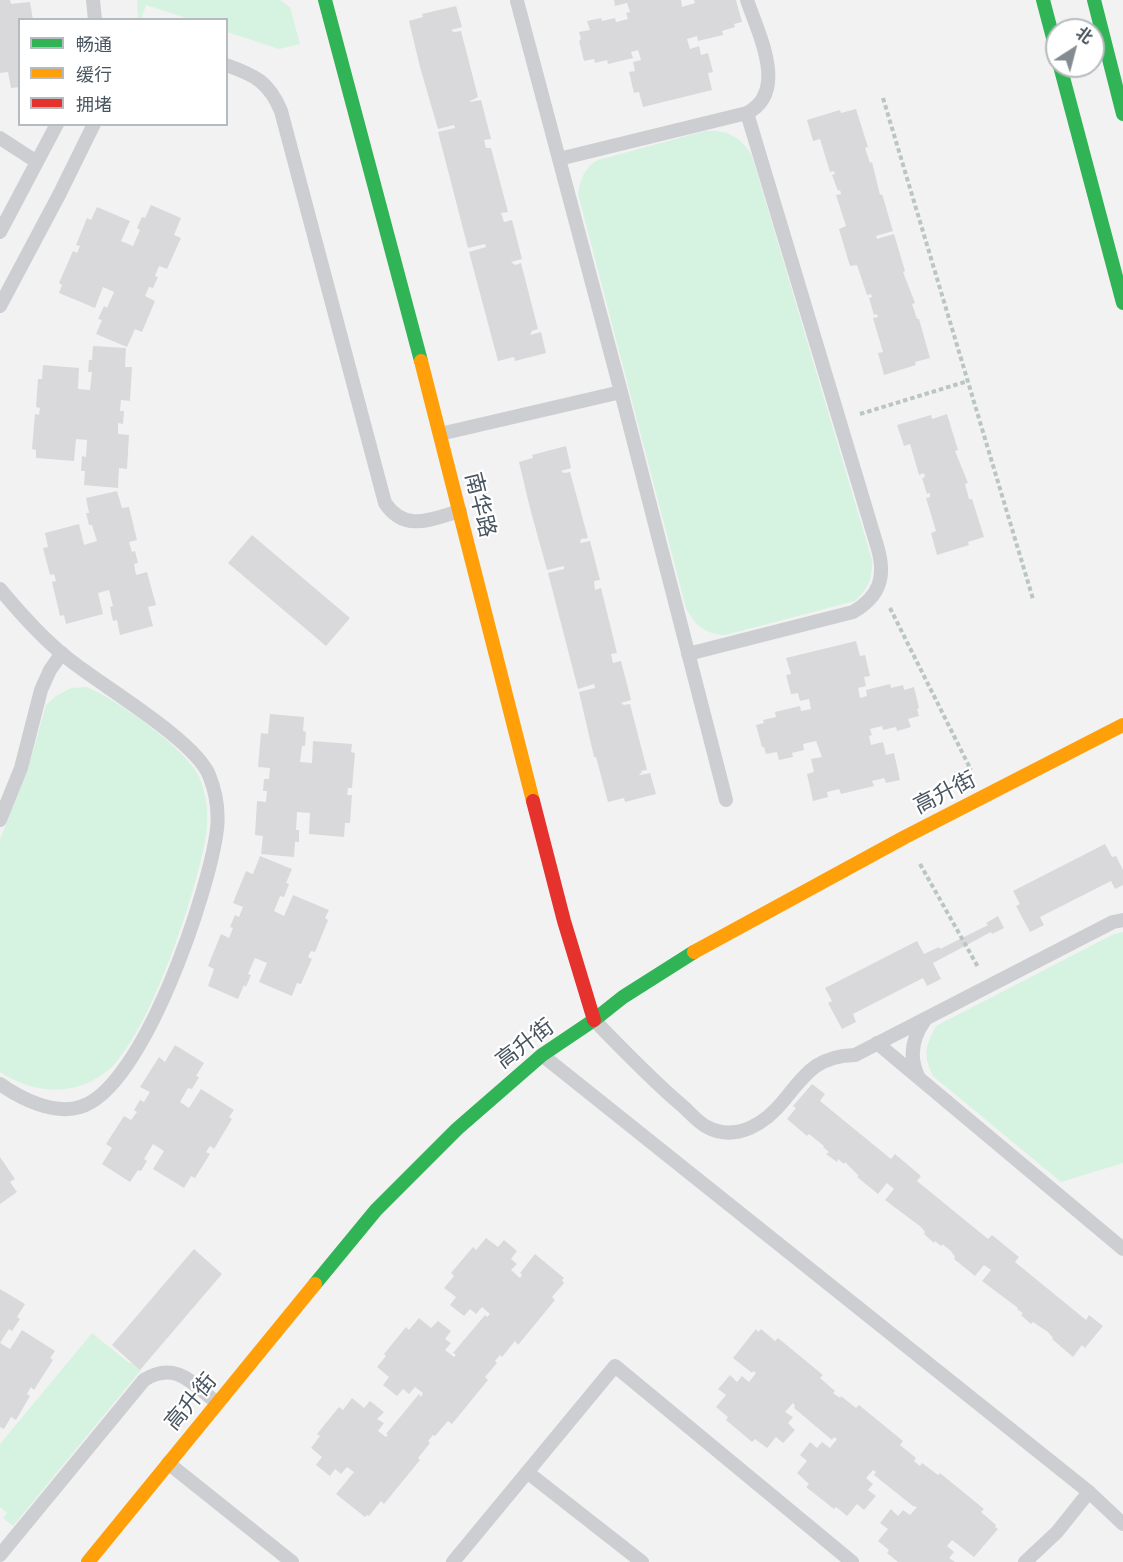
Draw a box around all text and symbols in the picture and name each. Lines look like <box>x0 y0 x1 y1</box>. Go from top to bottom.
legend <box>18 18 228 126</box>
north arrow <box>1045 18 1105 78</box>
text: 北 <box>1072 22 1097 48</box>
text: 畅通 <box>76 33 112 56</box>
text: 缓行 <box>76 63 112 86</box>
text: 拥堵 <box>76 93 112 116</box>
street label: 南华路 <box>459 470 501 540</box>
street label: 高升街 <box>910 766 980 820</box>
street label: 高升街 <box>491 1014 559 1074</box>
street label: 高升街 <box>160 1368 222 1436</box>

